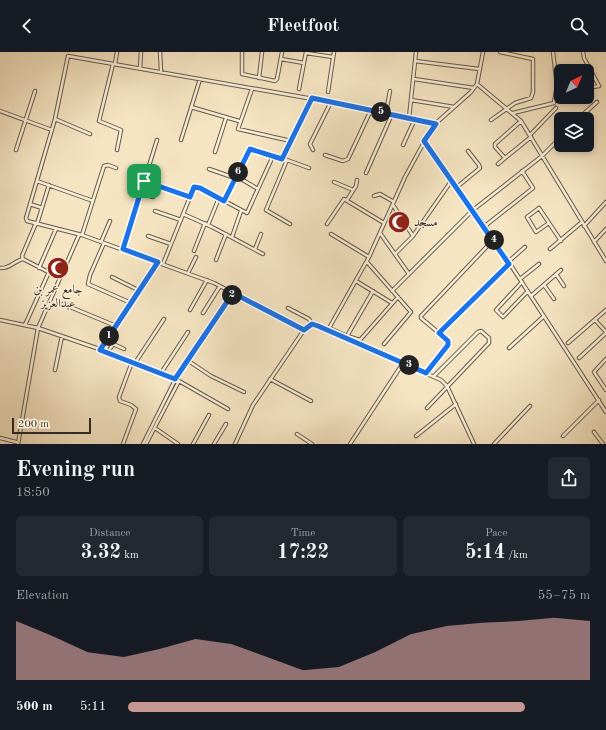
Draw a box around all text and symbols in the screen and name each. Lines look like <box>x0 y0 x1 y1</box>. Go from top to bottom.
icon: back <box>16 15 38 37</box>
icon: search <box>568 15 590 37</box>
text: Fleetfoot <box>267 17 339 35</box>
north arrow <box>554 64 594 104</box>
map controls <box>554 64 594 152</box>
pin: 5 <box>371 102 391 122</box>
text: 5 <box>378 106 384 117</box>
button: layers <box>554 112 594 152</box>
pin: 6 <box>228 162 248 182</box>
pin <box>127 164 161 198</box>
text: 6 <box>235 166 241 177</box>
icon: arrive <box>133 170 155 192</box>
mosque icon: مسجد <box>386 209 412 235</box>
place label: مسجد <box>414 217 438 229</box>
pin: 4 <box>484 230 504 250</box>
text: 4 <box>491 234 497 245</box>
mosque icon: جامع عمر بن عبدالعزيز <box>45 255 71 281</box>
place label: جامع عمر بن عبدالعزيز <box>34 284 82 311</box>
pin: 2 <box>222 285 242 305</box>
text: 2 <box>229 289 235 300</box>
pin: 1 <box>99 326 119 346</box>
text: 1 <box>106 330 112 341</box>
pin: 3 <box>399 355 419 375</box>
text: 3 <box>406 359 412 370</box>
scale bar <box>12 416 91 435</box>
text: 200 m <box>18 419 49 430</box>
button: share <box>548 457 590 499</box>
text: Evening run <box>16 459 135 481</box>
text: 18:50 <box>16 486 50 499</box>
text: Distance <box>89 528 130 539</box>
text: Time <box>291 528 315 539</box>
text: Pace <box>485 528 507 539</box>
text: 3.32 <box>81 543 121 563</box>
text: 17:22 <box>277 543 329 563</box>
text: 5:14 <box>465 543 505 563</box>
text: km <box>121 550 139 561</box>
text: /km <box>505 550 528 561</box>
text: Elevation <box>16 589 69 602</box>
text: 55–75 m <box>538 589 590 602</box>
text: 500 m <box>16 700 53 713</box>
text: 5:11 <box>80 700 106 713</box>

